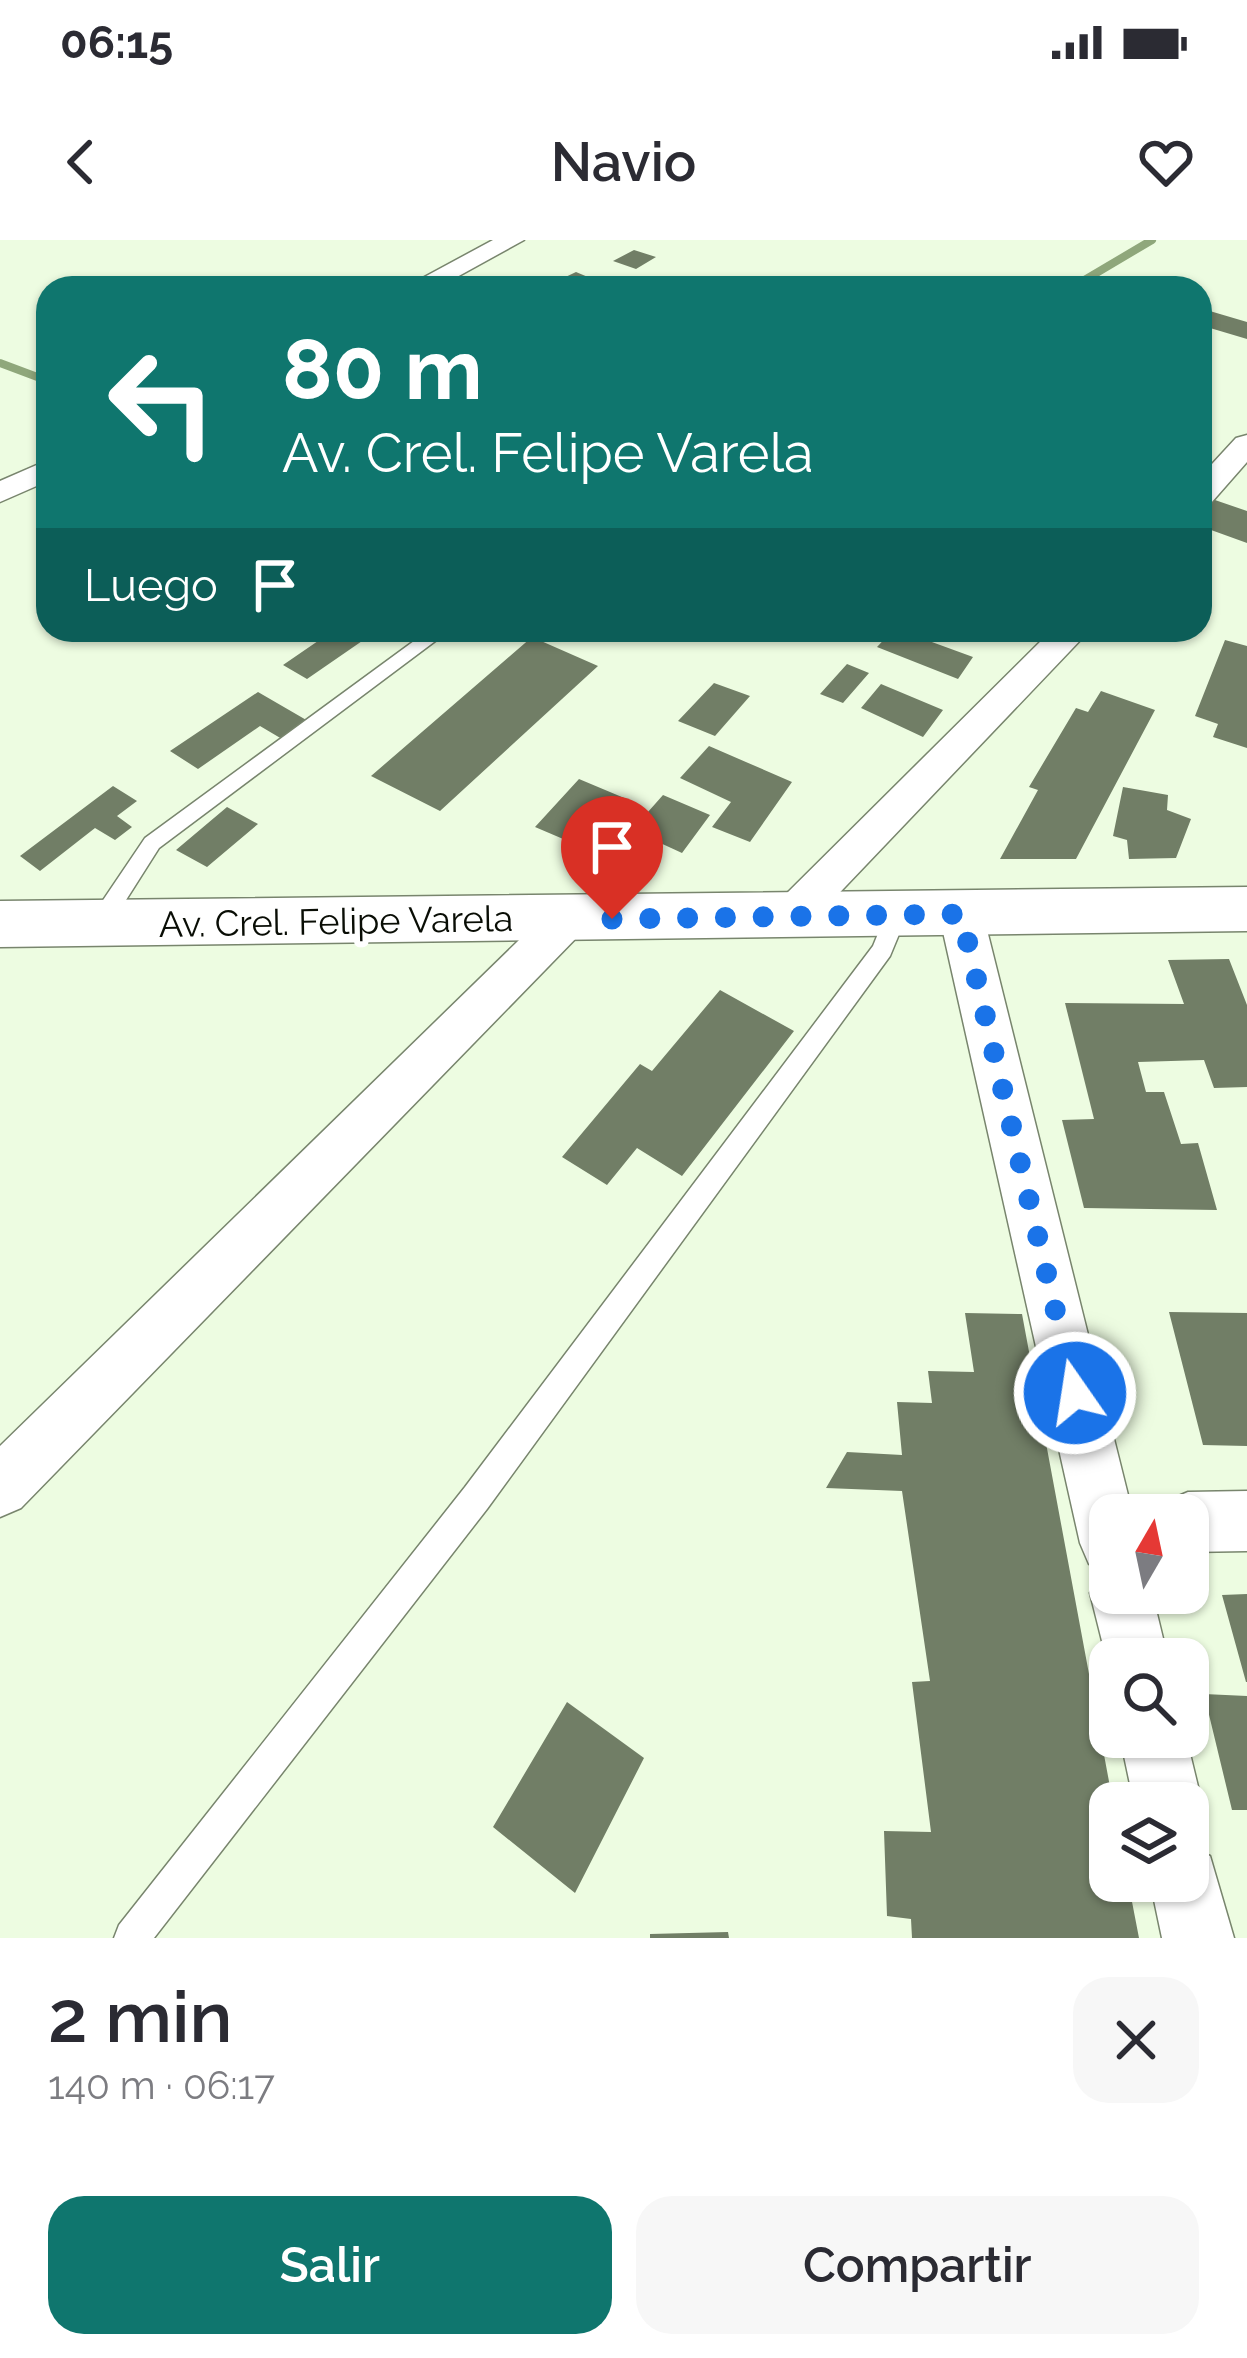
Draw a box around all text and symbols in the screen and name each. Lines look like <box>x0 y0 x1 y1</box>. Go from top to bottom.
text: 06:15 <box>60 16 173 69</box>
icon: back <box>48 129 114 195</box>
icon: heart <box>1133 129 1199 195</box>
text: Navio <box>551 130 696 194</box>
text: 80 m <box>282 320 483 419</box>
icon: left <box>84 324 240 480</box>
text: Av. Crel. Felipe Varela <box>282 421 814 485</box>
icon: arrive <box>242 552 308 618</box>
text: Luego <box>84 559 218 612</box>
pin <box>561 796 663 919</box>
icon: arrive <box>579 814 645 880</box>
street label: Av. Crel. Felipe Varela <box>158 897 514 945</box>
position arrow <box>1012 1330 1138 1456</box>
north arrow <box>1089 1494 1209 1614</box>
map controls <box>1089 1494 1209 1902</box>
button: search <box>1089 1638 1209 1758</box>
button: layers <box>1089 1782 1209 1902</box>
text: 2 min <box>48 1974 232 2059</box>
button: close <box>1073 1977 1199 2103</box>
text: 140 m · 06:17 <box>48 2062 275 2108</box>
button: Salir <box>48 2196 612 2334</box>
button: Compartir <box>636 2196 1199 2334</box>

